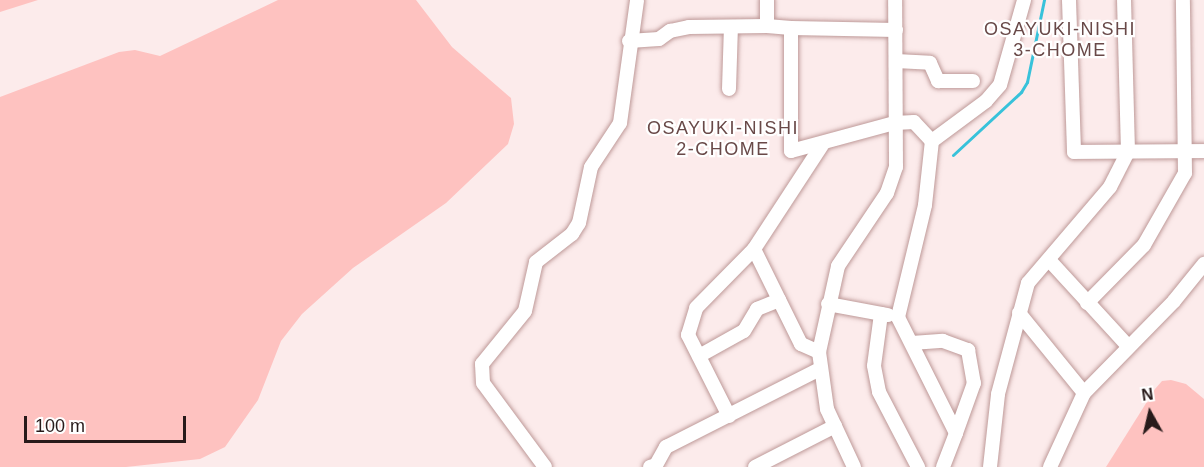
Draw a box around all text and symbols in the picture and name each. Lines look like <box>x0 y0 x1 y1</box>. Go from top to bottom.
district label: OSAYUKI-NISHI 3-CHOME <box>984 19 1136 62</box>
district label: OSAYUKI-NISHI 2-CHOME <box>647 118 799 160</box>
north arrow <box>1120 383 1180 443</box>
text: N <box>1141 385 1154 404</box>
scale bar <box>27 404 189 442</box>
text: 100 m <box>35 416 85 436</box>

